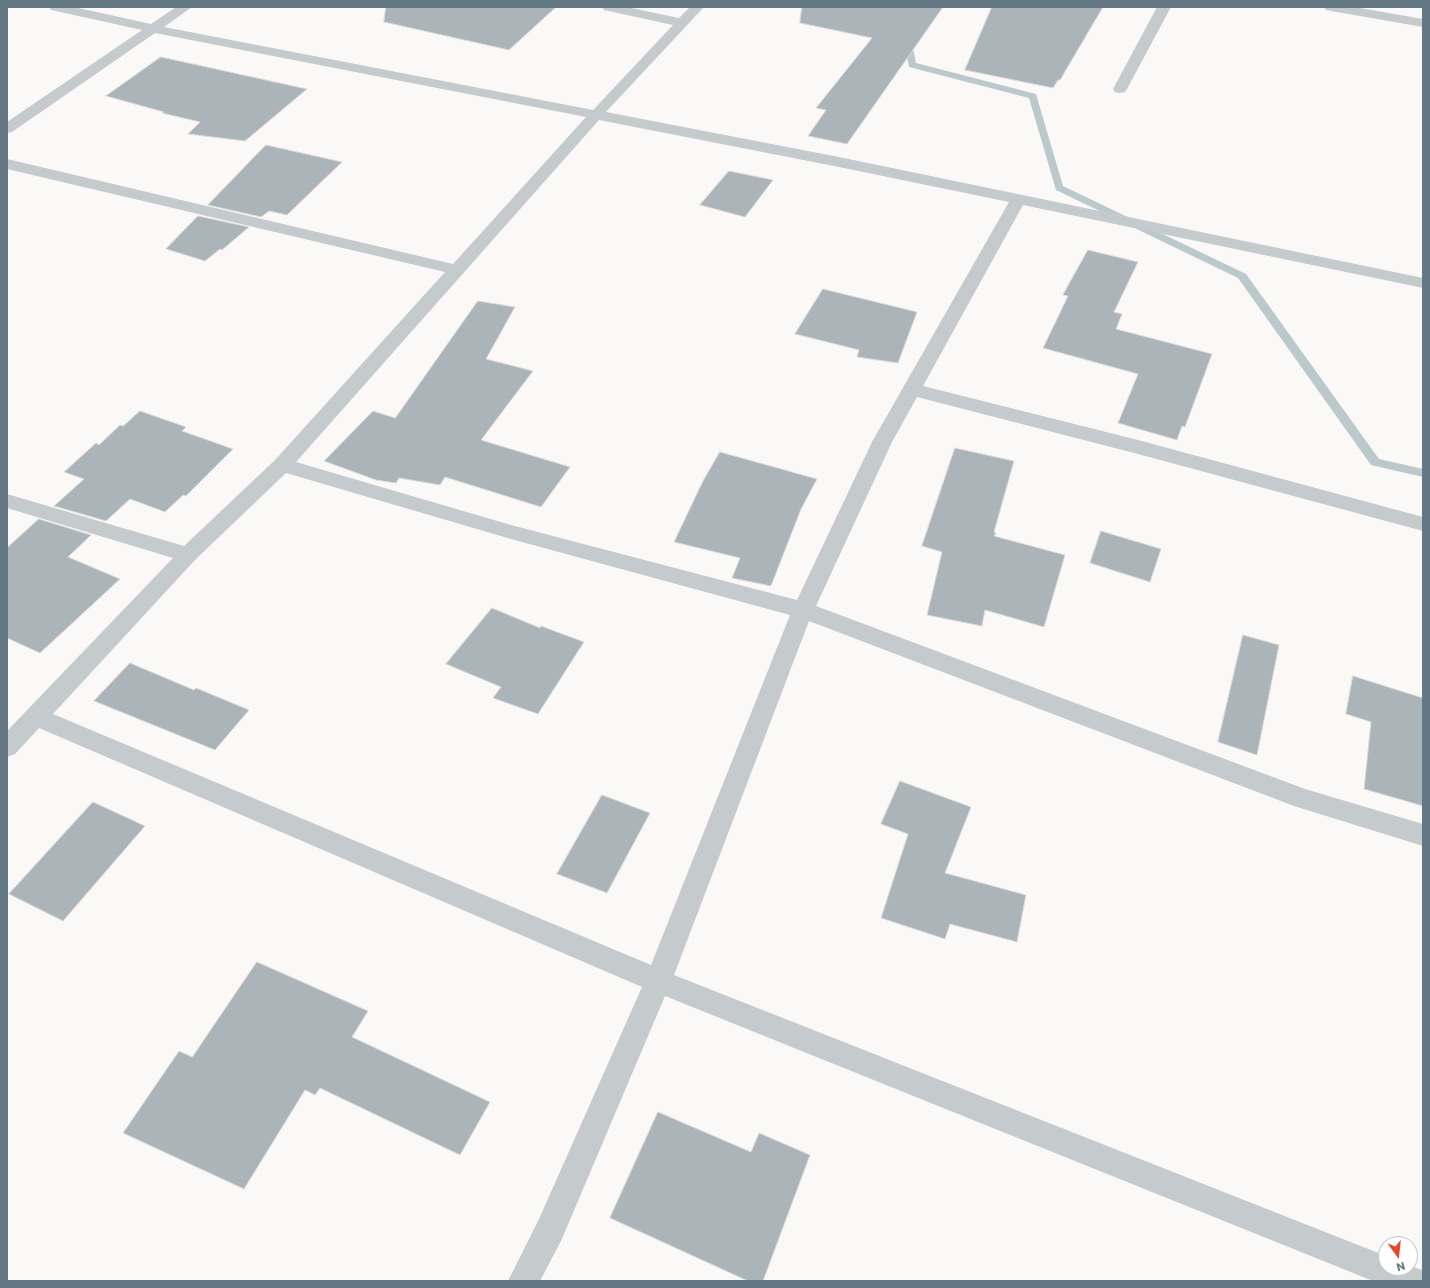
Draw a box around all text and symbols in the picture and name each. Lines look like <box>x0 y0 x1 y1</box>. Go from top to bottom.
north arrow <box>1378 1236 1418 1276</box>
text: N <box>1395 1258 1407 1275</box>

